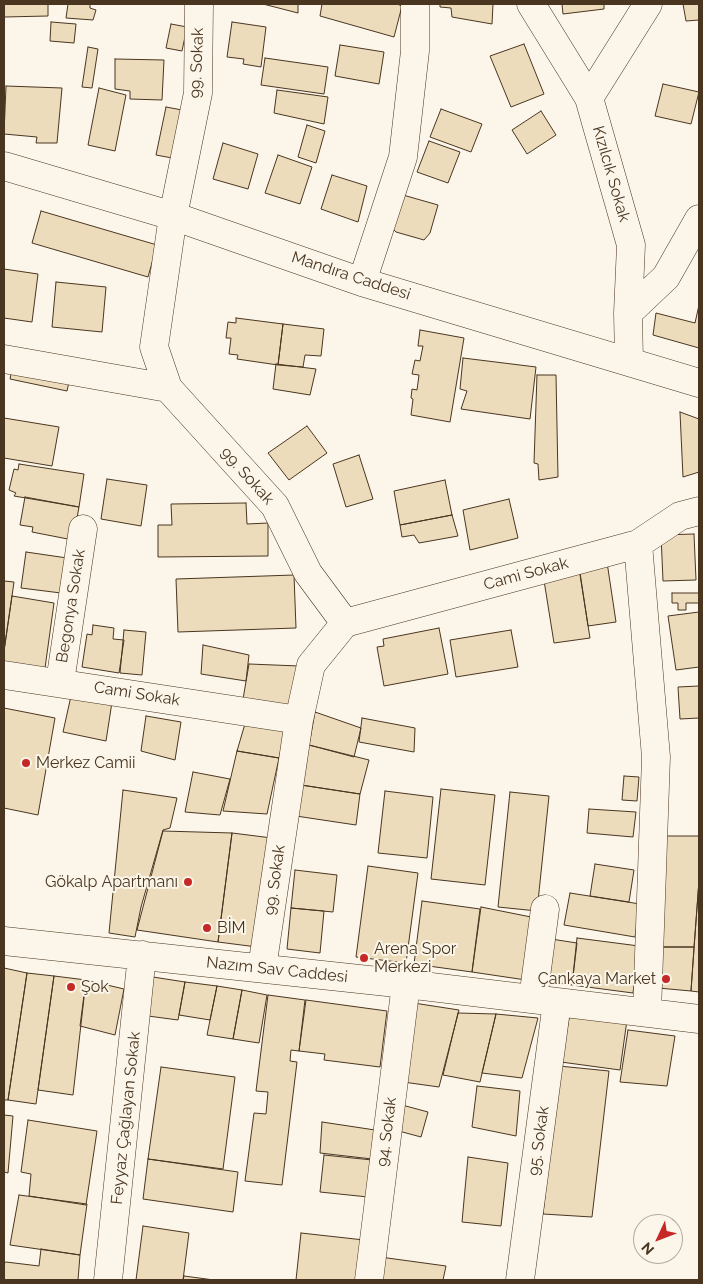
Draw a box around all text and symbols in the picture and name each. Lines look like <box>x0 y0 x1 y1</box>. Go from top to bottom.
street label: 99. Sokak <box>186 27 208 99</box>
street label: Kızılcık Sokak <box>588 124 634 224</box>
street label: Mandıra Caddesi <box>289 248 413 304</box>
street label: 99. Sokak <box>216 443 278 509</box>
street label: Begonya Sokak <box>53 548 89 664</box>
street label: Cami Sokak <box>482 553 570 595</box>
street label: Cami Sokak <box>93 678 181 710</box>
place label: Merkez Camii <box>36 753 136 773</box>
marker: Merkez Camii <box>20 757 32 769</box>
street label: 99. Sokak <box>261 844 289 916</box>
place label: Gökalp Apartmanı <box>45 872 178 892</box>
marker: Gökalp Apartmanı <box>182 876 194 888</box>
place label: BİM <box>217 918 246 938</box>
marker: BİM <box>201 922 213 934</box>
place label: Arena Spor Merkezi <box>374 939 456 977</box>
marker: Arena Spor Merkezi <box>358 952 370 964</box>
street label: Nazım Sav Caddesi <box>205 953 349 987</box>
place label: Çankaya Market <box>538 969 656 989</box>
marker: Çankaya Market <box>660 973 672 985</box>
place label: Şok <box>81 977 109 997</box>
marker: Şok <box>65 981 77 993</box>
street label: Feyyaz Çağlayan Sokak <box>107 1031 145 1205</box>
street label: 94. Sokak <box>373 1096 401 1168</box>
street label: 95. Sokak <box>525 1105 553 1177</box>
north arrow <box>633 1214 683 1264</box>
text: N <box>638 1239 657 1258</box>

